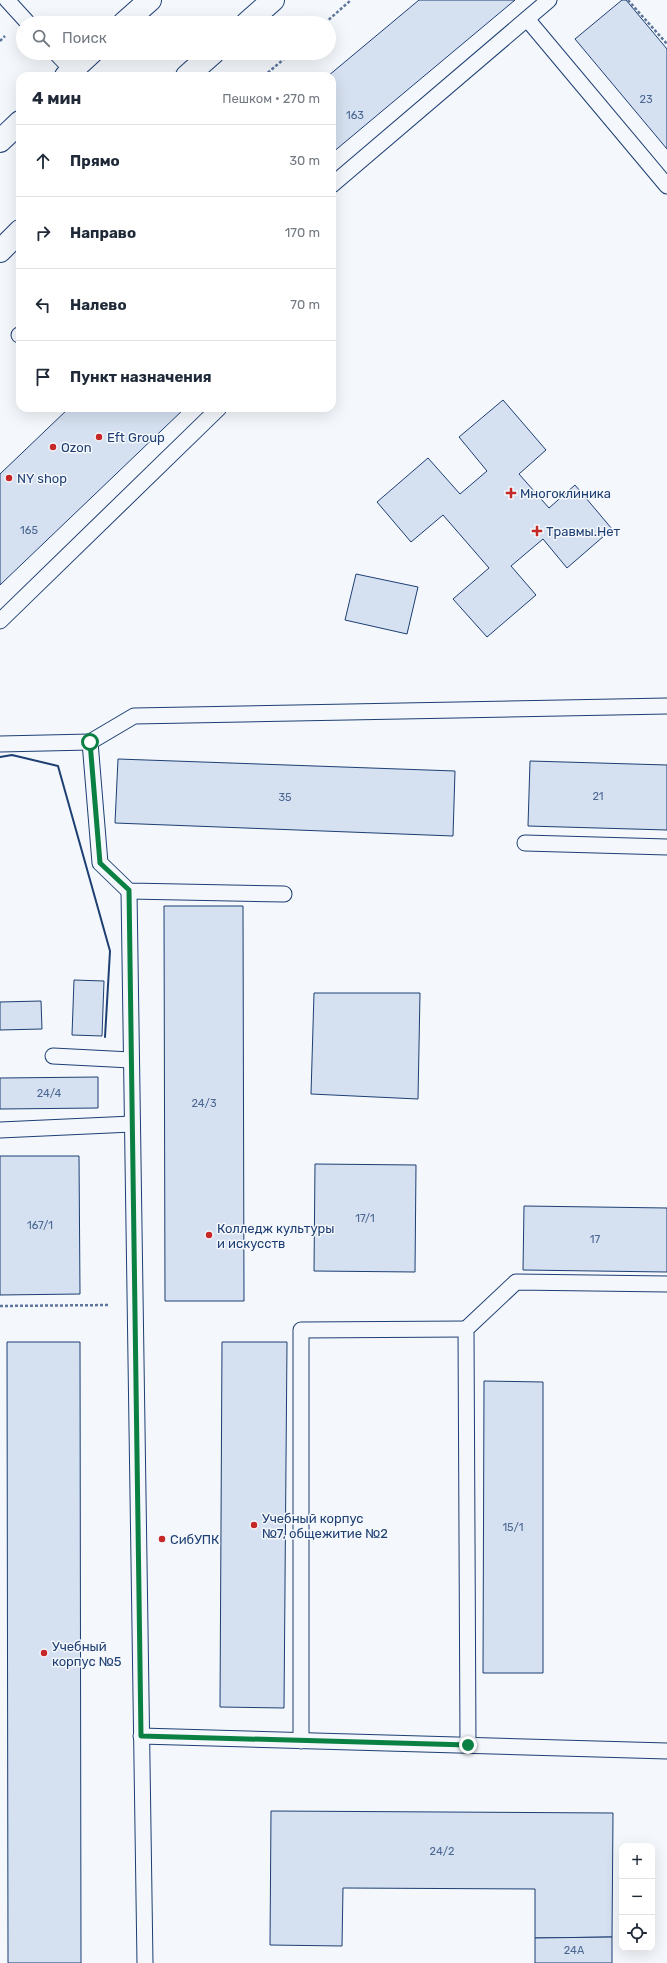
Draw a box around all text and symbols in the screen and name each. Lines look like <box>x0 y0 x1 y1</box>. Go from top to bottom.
search box <box>16 16 336 60</box>
icon: search <box>30 27 52 49</box>
text: Поиск <box>62 29 107 47</box>
text: 4 мин <box>32 88 81 108</box>
text: Пешком · 270 m <box>222 91 320 106</box>
house number: 23 <box>639 93 653 106</box>
house number: 163 <box>346 109 364 122</box>
icon: ahead <box>32 150 54 172</box>
text: Прямо <box>70 152 120 170</box>
text: 30 m <box>289 153 320 168</box>
icon: right <box>32 222 54 244</box>
text: Направо <box>70 224 136 242</box>
text: 170 m <box>285 225 320 240</box>
icon: left <box>32 294 54 316</box>
text: Налево <box>70 296 127 314</box>
text: 70 m <box>290 297 320 312</box>
icon: arrive <box>32 366 54 388</box>
text: Пункт назначения <box>70 368 212 386</box>
place label: Eft Group <box>107 430 165 445</box>
marker: Eft Group <box>94 432 104 442</box>
place label: Ozon <box>61 440 92 455</box>
marker: Ozon <box>48 442 58 452</box>
place label: NY shop <box>17 471 67 486</box>
marker: NY shop <box>4 473 14 483</box>
place label: Многоклиника <box>520 486 611 501</box>
marker: Многоклиника <box>505 487 517 499</box>
house number: 165 <box>20 524 38 537</box>
place label: Травмы.Нет <box>546 524 621 539</box>
marker: Травмы.Нет <box>531 525 543 537</box>
route start <box>81 733 99 751</box>
house number: 21 <box>592 790 604 803</box>
house number: 35 <box>278 791 292 804</box>
house number: 24/4 <box>37 1087 61 1100</box>
house number: 24/3 <box>191 1097 217 1110</box>
house number: 17/1 <box>355 1212 375 1225</box>
house number: 167/1 <box>27 1219 53 1232</box>
place label: Колледж культуры и искусств <box>217 1221 334 1251</box>
marker: Колледж культуры и искусств <box>204 1230 214 1240</box>
house number: 17 <box>590 1233 601 1246</box>
place label: Учебный корпус №7, общежитие №2 <box>262 1511 388 1541</box>
marker: Учебный корпус №7, общежитие №2 <box>249 1520 259 1530</box>
house number: 15/1 <box>502 1521 524 1534</box>
place label: СибУПК <box>170 1532 219 1547</box>
marker: СибУПК <box>157 1534 167 1544</box>
place label: Учебный корпус №5 <box>52 1639 122 1669</box>
marker: Учебный корпус №5 <box>39 1648 49 1658</box>
route end <box>459 1736 477 1754</box>
map controls <box>619 1843 655 1951</box>
button: + <box>619 1843 655 1879</box>
house number: 24/2 <box>430 1845 454 1858</box>
button: − <box>619 1879 655 1915</box>
button: locate <box>619 1915 655 1951</box>
house number: 24А <box>564 1944 585 1957</box>

